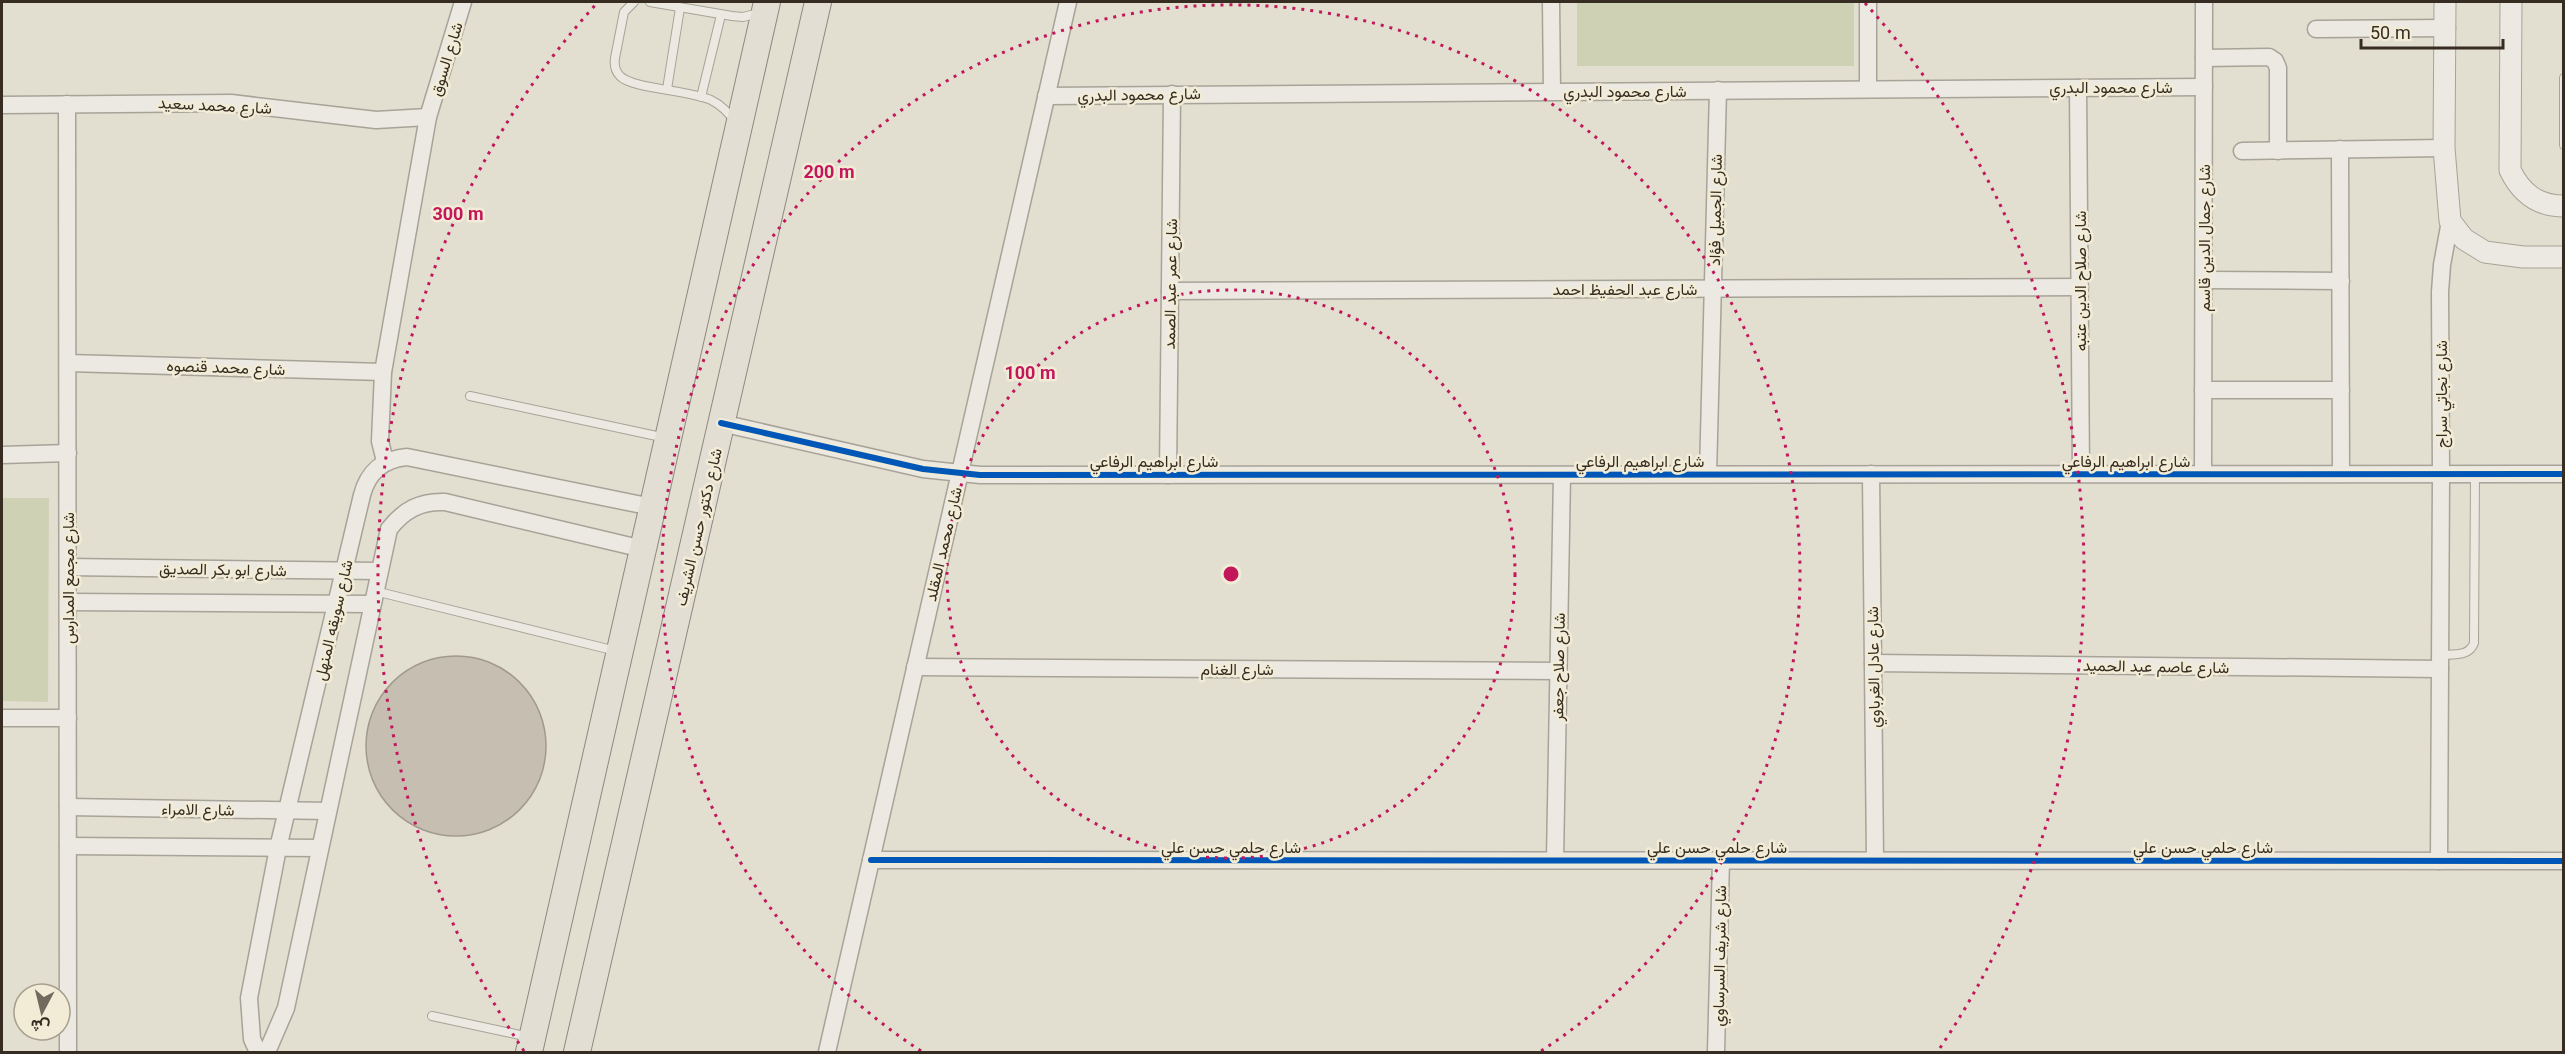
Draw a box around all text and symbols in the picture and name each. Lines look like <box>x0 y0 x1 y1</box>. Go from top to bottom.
scale bar <box>2361 12 2504 50</box>
street label: شارع السوق <box>425 19 472 100</box>
text: 50 m <box>2370 21 2411 49</box>
street label: شارع محمود البدري <box>2049 77 2173 102</box>
street label: شارع محمود البدري <box>1563 81 1687 106</box>
street label: شارع محمود البدري <box>1077 83 1201 110</box>
street label: شارع محمد سعيد <box>157 92 272 123</box>
street label: شارع الجميل فؤاد <box>1704 154 1731 266</box>
text: 200 m <box>803 160 855 188</box>
street label: شارع جمال الدين قاسم <box>2194 164 2219 312</box>
text: 300 m <box>432 202 484 230</box>
street label: شارع صلاح الدين عتبه <box>2070 211 2095 351</box>
street label: شارع عمر عبد الصمد <box>1159 218 1186 350</box>
street label: شارع عبد الحفيظ احمد <box>1553 279 1697 304</box>
street label: شارع نجاتي سراج <box>2431 340 2456 448</box>
street label: شارع محمد قنصوه <box>166 355 286 384</box>
text: 100 m <box>1004 361 1056 389</box>
street label: شارع دكتور حسن الشريف <box>670 446 731 609</box>
street label: شارع ابراهيم الرفاعي <box>1090 451 1218 476</box>
street label: شارع ابراهيم الرفاعي <box>1576 451 1704 476</box>
street label: شارع ابراهيم الرفاعي <box>2062 451 2190 476</box>
street label: شارع محمد المقلد <box>920 485 971 604</box>
street label: شارع مجمع المدارس <box>58 512 83 644</box>
street label: شارع ابو بكر الصديق <box>159 558 287 585</box>
street label: شارع سويقه المنهل <box>309 558 361 683</box>
centre of rings <box>1221 564 1241 584</box>
street label: شارع عادل الغرباوي <box>1862 606 1889 728</box>
street label: شارع صلاح جعفر <box>1547 613 1574 723</box>
street label: شارع عاصم عبد الحميد <box>2083 655 2229 682</box>
street label: شارع الغنام <box>1200 659 1274 684</box>
street label: شارع الامراء <box>161 798 235 825</box>
street label: شارع حلمي حسن علي <box>1161 837 1301 862</box>
street label: شارع حلمي حسن علي <box>1647 837 1787 862</box>
street label: شارع حلمي حسن علي <box>2133 837 2273 862</box>
street label: شارع شريف السرساوي <box>1708 885 1735 1027</box>
north arrow <box>12 982 72 1042</box>
text: ش <box>29 1011 52 1038</box>

